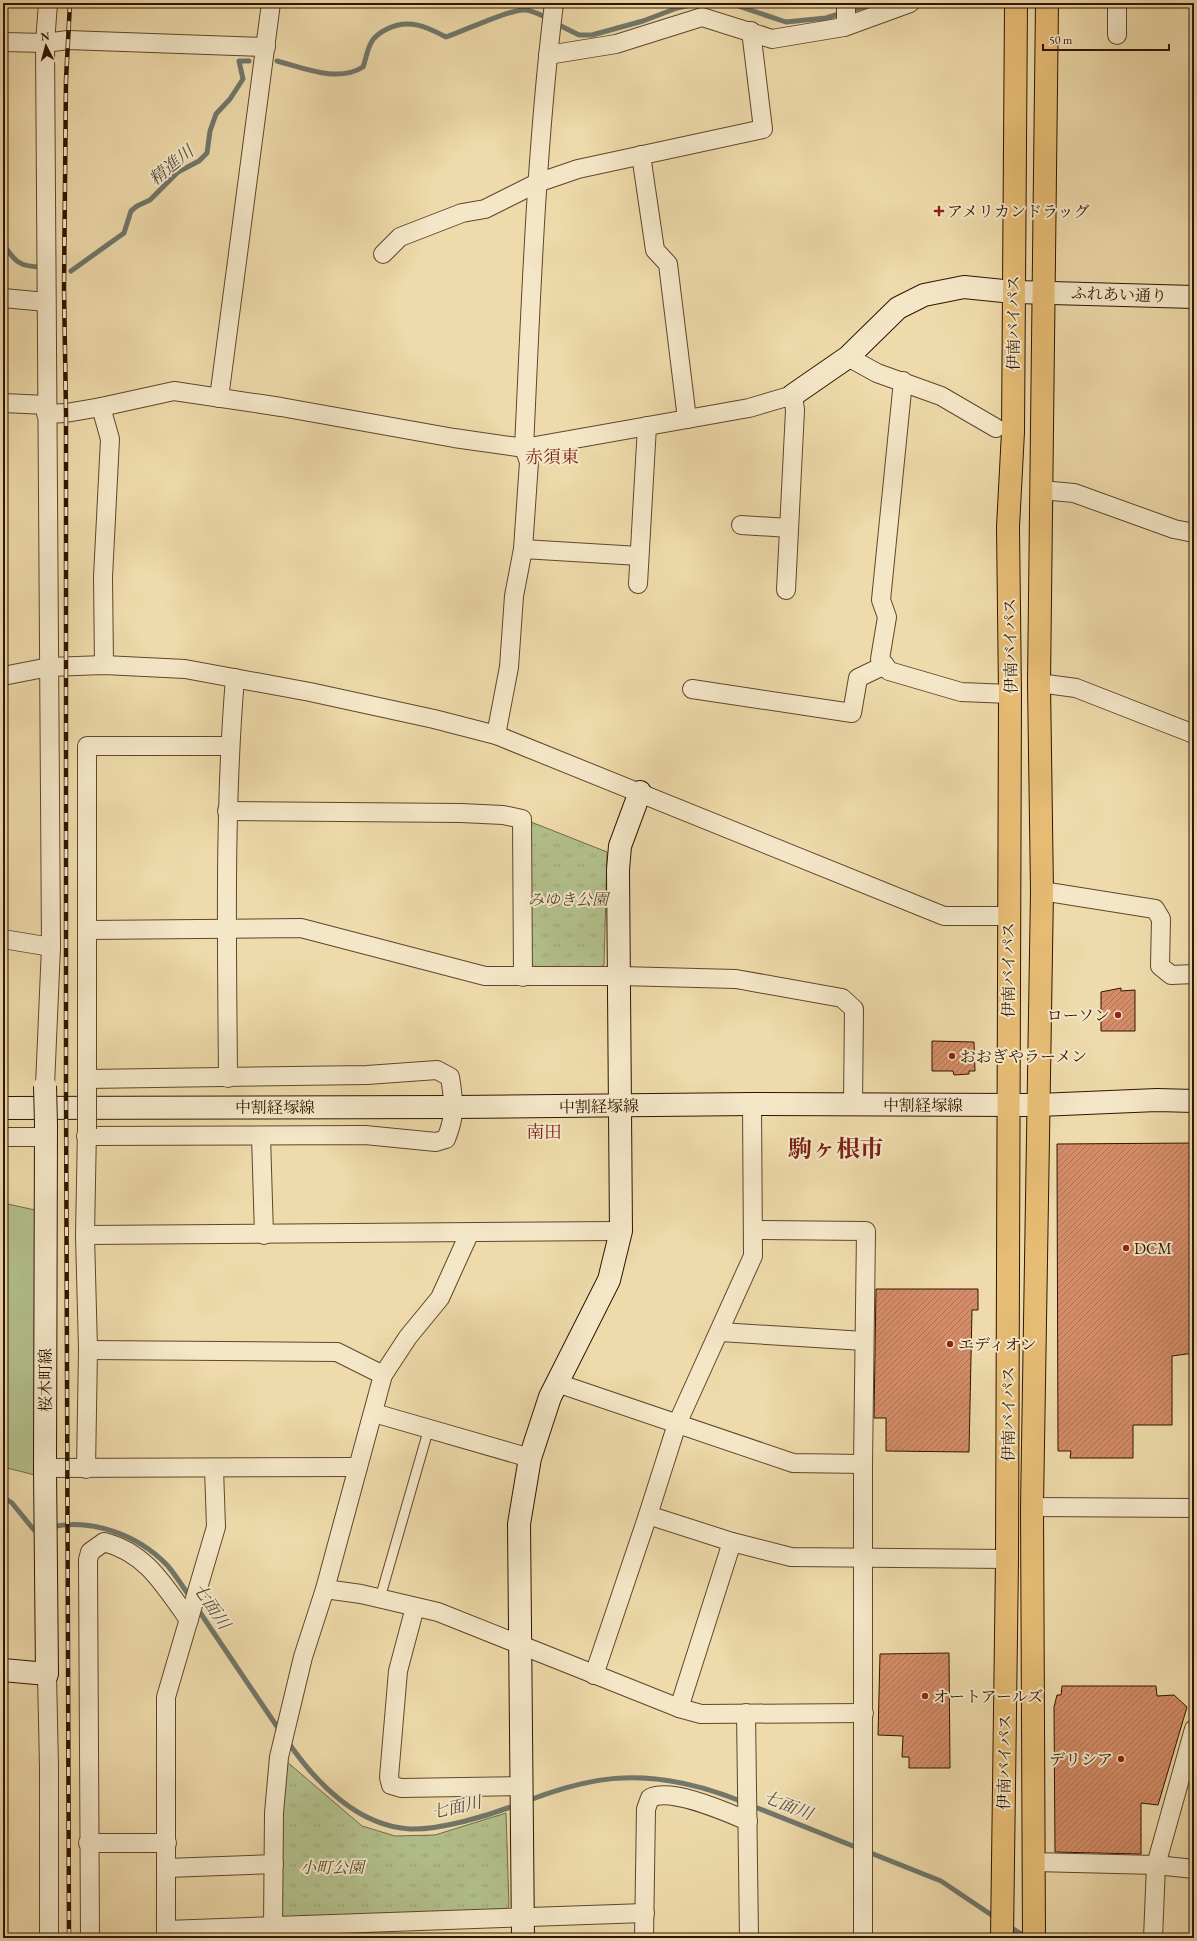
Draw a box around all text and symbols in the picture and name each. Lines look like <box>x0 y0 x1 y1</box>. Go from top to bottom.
north arrow <box>26 26 66 66</box>
scale bar <box>1043 26 1169 52</box>
text: N <box>40 29 50 43</box>
text: 50 m <box>1049 32 1073 48</box>
water label: 精進川 <box>144 139 199 190</box>
place label: アメリカンドラッグ <box>947 201 1090 222</box>
marker: アメリカンドラッグ <box>934 206 944 216</box>
street label: 伊南バイパス <box>1003 275 1024 371</box>
street label: ふれあい通り <box>1071 282 1167 307</box>
district label: 赤須東 <box>525 445 579 468</box>
street label: 伊南バイパス <box>999 598 1022 694</box>
park label: みゆき公園 <box>528 889 611 910</box>
street label: 伊南バイパス <box>998 922 1019 1018</box>
place label: ローソン <box>1047 1005 1110 1026</box>
marker: ローソン <box>1113 1010 1123 1020</box>
place label: おおぎやラーメン <box>960 1046 1087 1067</box>
marker: おおぎやラーメン <box>947 1051 957 1061</box>
street label: 中割経塚線 <box>559 1095 639 1118</box>
street label: 中割経塚線 <box>883 1095 963 1116</box>
street label: 中割経塚線 <box>235 1097 315 1118</box>
district label: 南田 <box>526 1120 562 1143</box>
district label: 駒ヶ根市 <box>788 1133 884 1164</box>
place label: DCM <box>1134 1238 1172 1259</box>
marker: DCM <box>1121 1243 1131 1253</box>
place label: エディオン <box>958 1334 1037 1355</box>
marker: エディオン <box>945 1339 955 1349</box>
street label: 桜木町線 <box>35 1348 56 1412</box>
street label: 伊南バイパス <box>998 1366 1019 1462</box>
water label: 七面川 <box>189 1579 236 1635</box>
place label: オートアールズ <box>933 1686 1043 1707</box>
marker: オートアールズ <box>920 1691 930 1701</box>
street label: 伊南バイパス <box>993 1714 1016 1810</box>
place label: デリシア <box>1049 1749 1113 1770</box>
marker: デリシア <box>1116 1754 1126 1764</box>
water label: 七面川 <box>760 1785 818 1826</box>
water label: 七面川 <box>429 1790 485 1823</box>
park label: 小町公園 <box>300 1857 367 1878</box>

